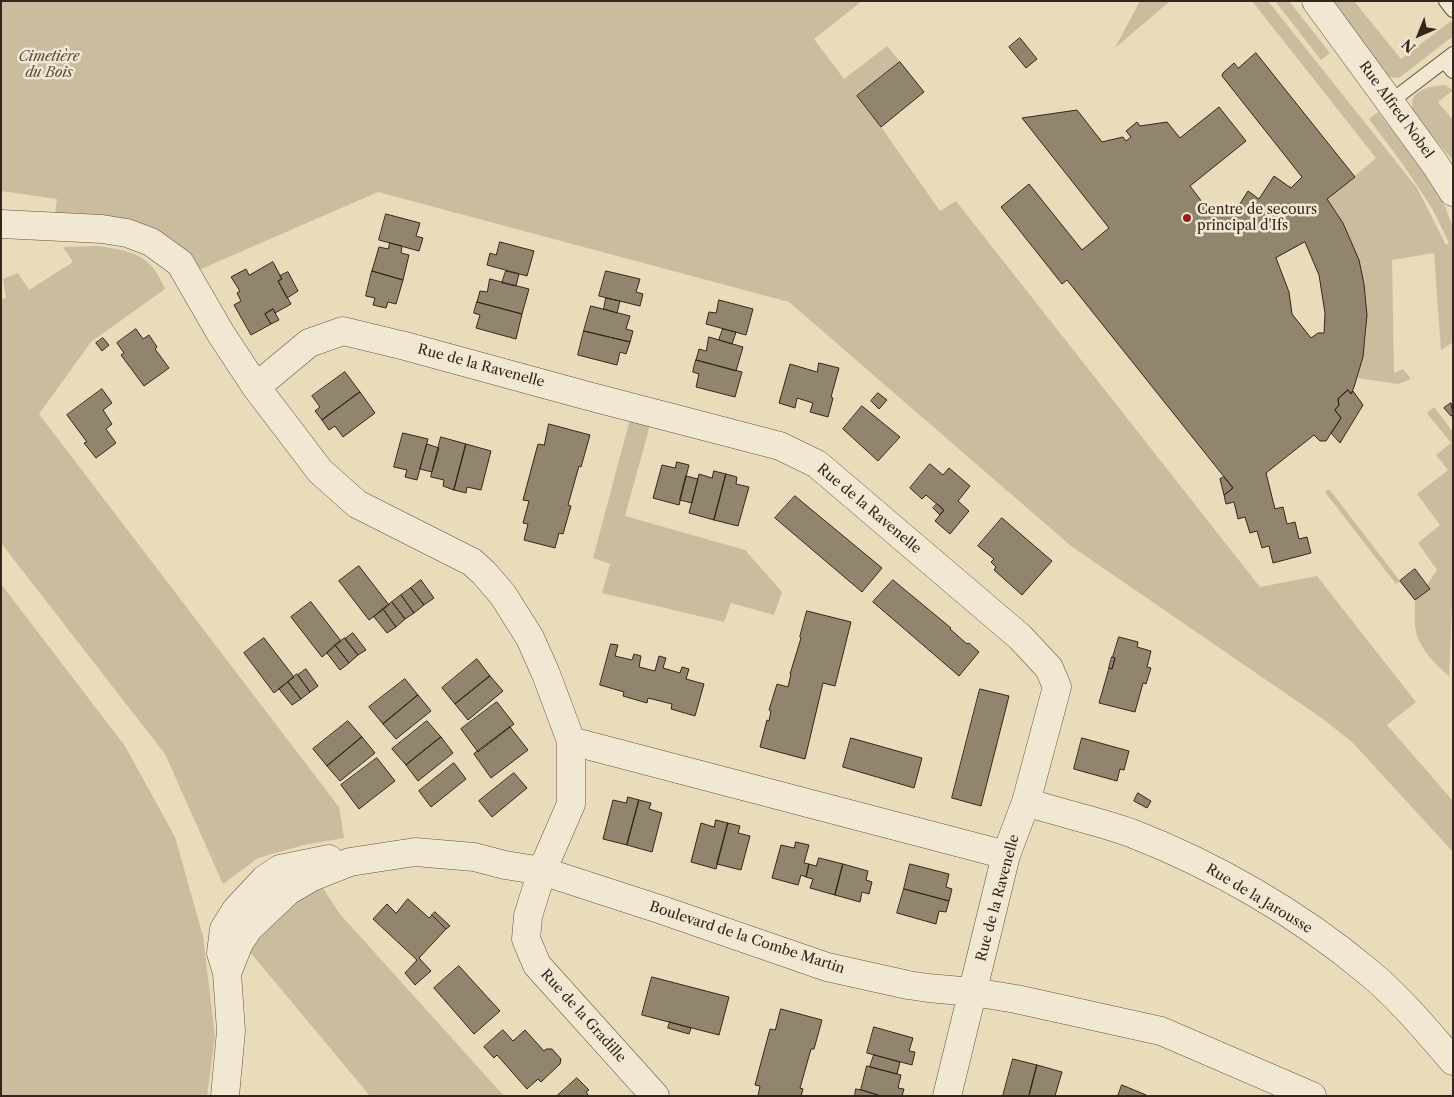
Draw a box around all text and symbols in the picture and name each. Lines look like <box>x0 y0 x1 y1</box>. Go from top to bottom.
north arrow <box>1394 10 1444 60</box>
text: N <box>1398 35 1419 56</box>
park label: Cimetière du Bois <box>19 49 79 82</box>
street label: Rue Alfred Nobel <box>1355 58 1437 162</box>
place label: Centre de secours principal d'Ifs <box>1197 202 1317 234</box>
marker: Centre de secours principal d'Ifs <box>1181 212 1193 224</box>
street label: Rue de la Ravenelle <box>416 341 546 391</box>
street label: Rue de la Ravenelle <box>813 461 925 557</box>
street label: Rue de la Ravenelle <box>973 833 1023 963</box>
street label: Rue de la Jarousse <box>1203 861 1315 937</box>
street label: Boulevard de la Combe Martin <box>647 898 847 978</box>
street label: Rue de la Gradille <box>537 966 629 1066</box>

